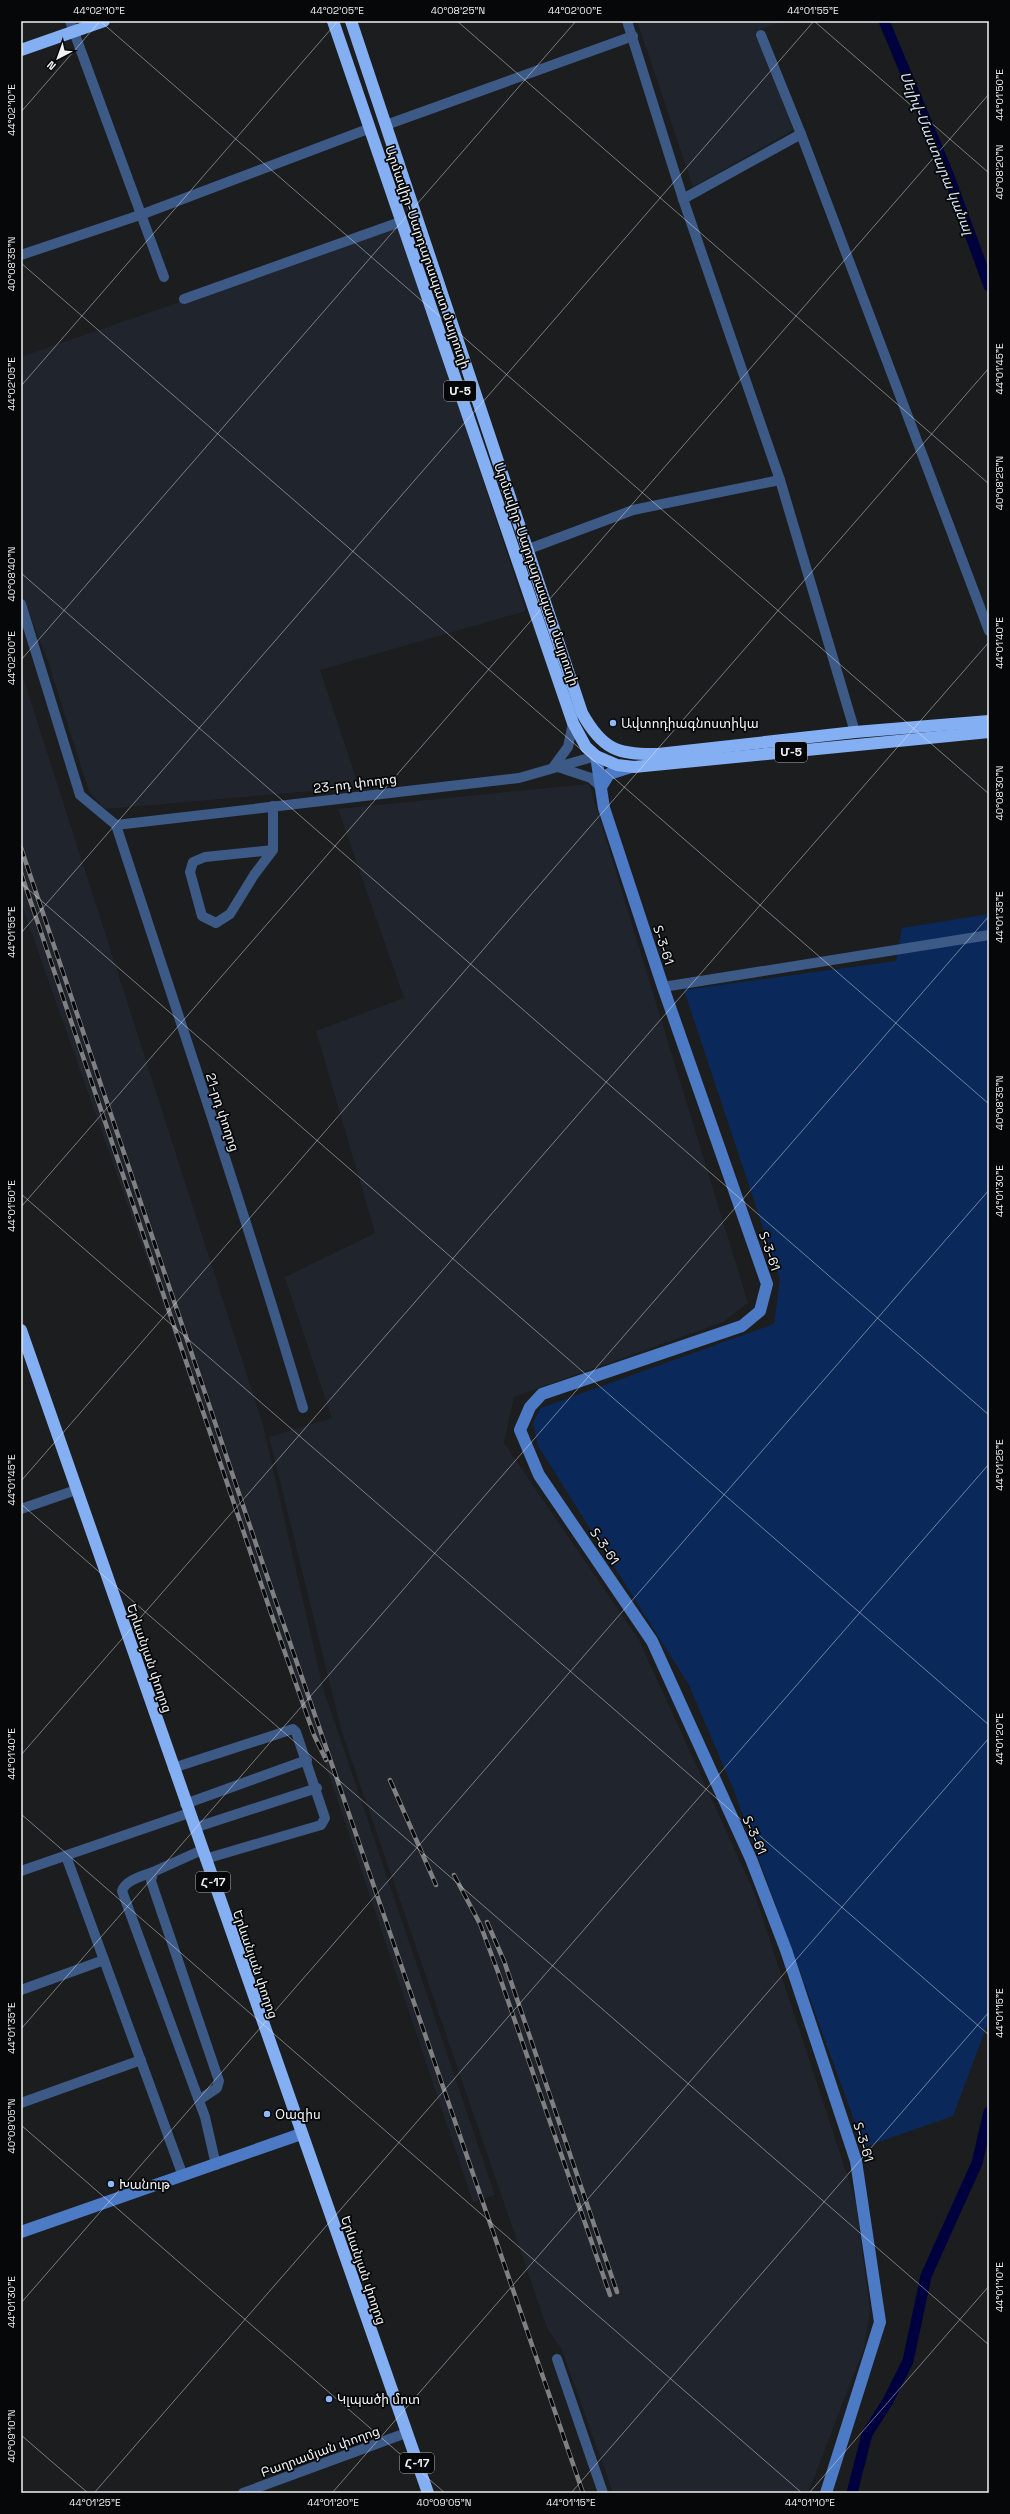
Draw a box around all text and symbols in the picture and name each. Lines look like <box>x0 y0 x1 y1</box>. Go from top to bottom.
text: 44°02'10"E <box>73 4 125 17</box>
text: 44°02'05"E <box>310 4 364 17</box>
text: 40°08'25"N <box>431 4 485 17</box>
text: 44°02'00"E <box>548 4 602 17</box>
text: 44°01'55"E <box>787 4 839 17</box>
north arrow <box>38 38 78 78</box>
text: N <box>44 58 59 73</box>
water label: Սելիվ֊Մաստարա կանալ <box>896 69 979 238</box>
text: 44°01'50"E <box>993 69 1006 121</box>
text: 44°02'10"E <box>5 84 18 136</box>
street label: Արմավիր-Սարդարապատ մայրուղի <box>381 143 474 371</box>
text: 40°08'20"N <box>993 145 1006 199</box>
text: 40°08'35"N <box>5 237 18 291</box>
text: 44°01'45"E <box>993 343 1006 395</box>
text: 44°02'05"E <box>5 357 18 411</box>
road number: Մ-5 <box>444 381 476 401</box>
text: 40°08'25"N <box>993 456 1006 510</box>
street label: Արմավիր-Սարդարապատ մայրուղի <box>490 460 583 688</box>
text: 40°08'40"N <box>5 547 18 601</box>
text: 44°01'40"E <box>993 617 1006 669</box>
text: 44°02'00"E <box>5 631 18 685</box>
place label: Ավտոդիագնոստիկա <box>621 715 759 732</box>
marker: Ավտոդիագնոստիկա <box>608 718 618 728</box>
road number: Մ-5 <box>775 742 807 762</box>
text: 40°08'30"N <box>993 766 1006 820</box>
street label: 23-րդ փողոց <box>312 770 398 797</box>
text: 44°01'35"E <box>993 891 1006 943</box>
text: 44°01'55"E <box>5 906 18 958</box>
street label: Տ-3-61 <box>649 923 678 967</box>
street label: 21-րդ փողոց <box>202 1071 243 1154</box>
text: 40°08'35"N <box>993 1076 1006 1130</box>
text: 44°01'30"E <box>993 1165 1006 1217</box>
text: 44°01'50"E <box>5 1180 18 1232</box>
street label: Տ-3-61 <box>755 1229 784 1273</box>
text: 44°01'25"E <box>993 1439 1006 1491</box>
text: 44°01'45"E <box>5 1454 18 1506</box>
street label: Տ-3-61 <box>586 1525 623 1568</box>
street label: Երևանյան փողոց <box>123 1601 176 1715</box>
text: 44°01'20"E <box>993 1713 1006 1765</box>
text: 44°01'40"E <box>5 1728 18 1780</box>
street label: Տ-3-61 <box>739 1813 771 1857</box>
road number: Հ-17 <box>196 1872 230 1892</box>
street label: Երևանյան փողոց <box>229 1907 282 2021</box>
text: 44°01'15"E <box>993 1988 1006 2038</box>
text: 44°01'35"E <box>5 2002 18 2054</box>
text: 40°09'05"N <box>5 2099 18 2153</box>
place label: Օազիս <box>275 2106 321 2123</box>
marker: Օազիս <box>262 2109 272 2119</box>
street label: Տ-3-61 <box>849 2120 878 2164</box>
place label: Խանութ <box>119 2176 170 2193</box>
marker: Խանութ <box>106 2179 116 2189</box>
street label: Երևանյան փողոց <box>337 2213 390 2327</box>
text: 44°01'10"E <box>993 2262 1006 2312</box>
text: 44°01'30"E <box>5 2276 18 2328</box>
place label: Կլպածի մոտ <box>337 2391 420 2408</box>
marker: Կլպածի մոտ <box>324 2394 334 2404</box>
text: 40°09'10"N <box>5 2410 18 2463</box>
street label: Բաղրամյան փողոց <box>258 2422 382 2481</box>
road number: Հ-17 <box>400 2453 434 2473</box>
text: 44°01'25"E <box>69 2496 121 2509</box>
text: 44°01'20"E <box>307 2496 359 2509</box>
text: 40°09'05"N <box>417 2496 471 2509</box>
text: 44°01'15"E <box>546 2496 596 2509</box>
text: 44°01'10"E <box>785 2496 835 2509</box>

